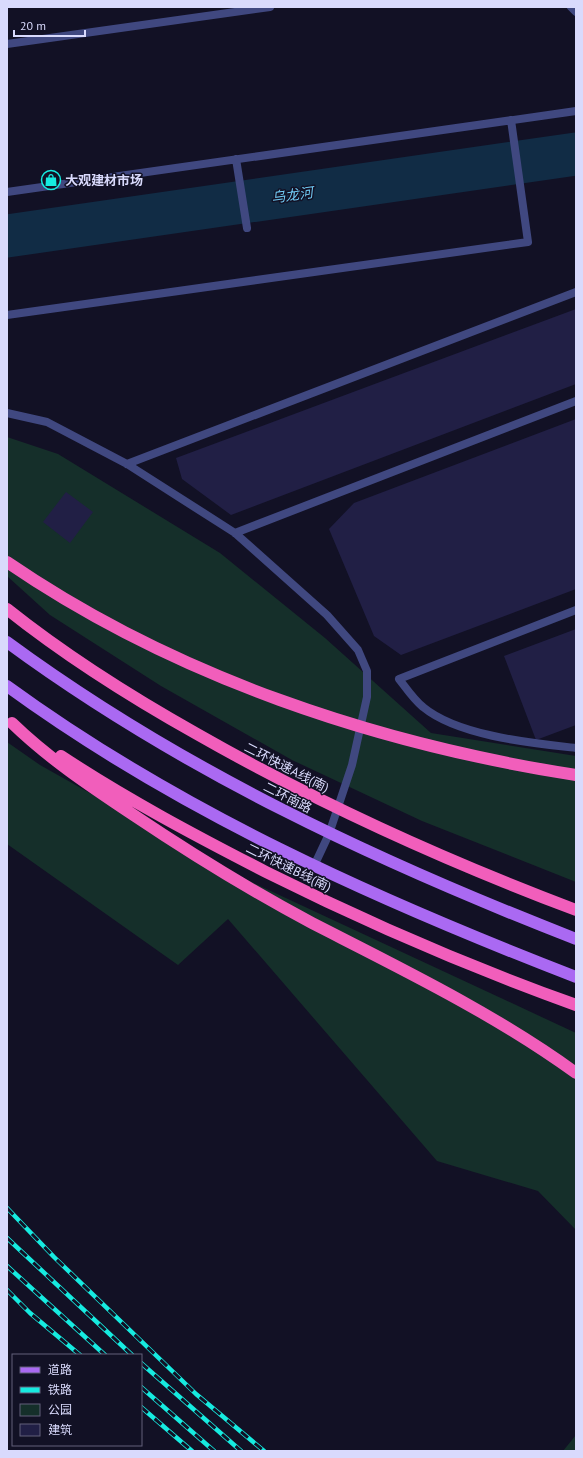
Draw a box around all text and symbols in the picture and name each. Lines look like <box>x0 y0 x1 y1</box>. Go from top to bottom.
scale bar <box>14 12 85 38</box>
text: 20 m <box>20 18 46 33</box>
shop icon: 大观建材市场 <box>40 169 62 191</box>
place label: 大观建材市场 <box>65 172 143 189</box>
water label: 乌龙河 <box>270 183 317 207</box>
street label: 二环快速A线(南) <box>242 739 332 796</box>
street label: 二环南路 <box>261 778 315 817</box>
street label: 二环快速B线(南) <box>243 839 334 895</box>
legend <box>12 1354 142 1446</box>
text: 道路 <box>48 1362 72 1377</box>
text: 铁路 <box>48 1382 72 1397</box>
text: 公园 <box>48 1402 72 1417</box>
text: 建筑 <box>48 1422 72 1437</box>

